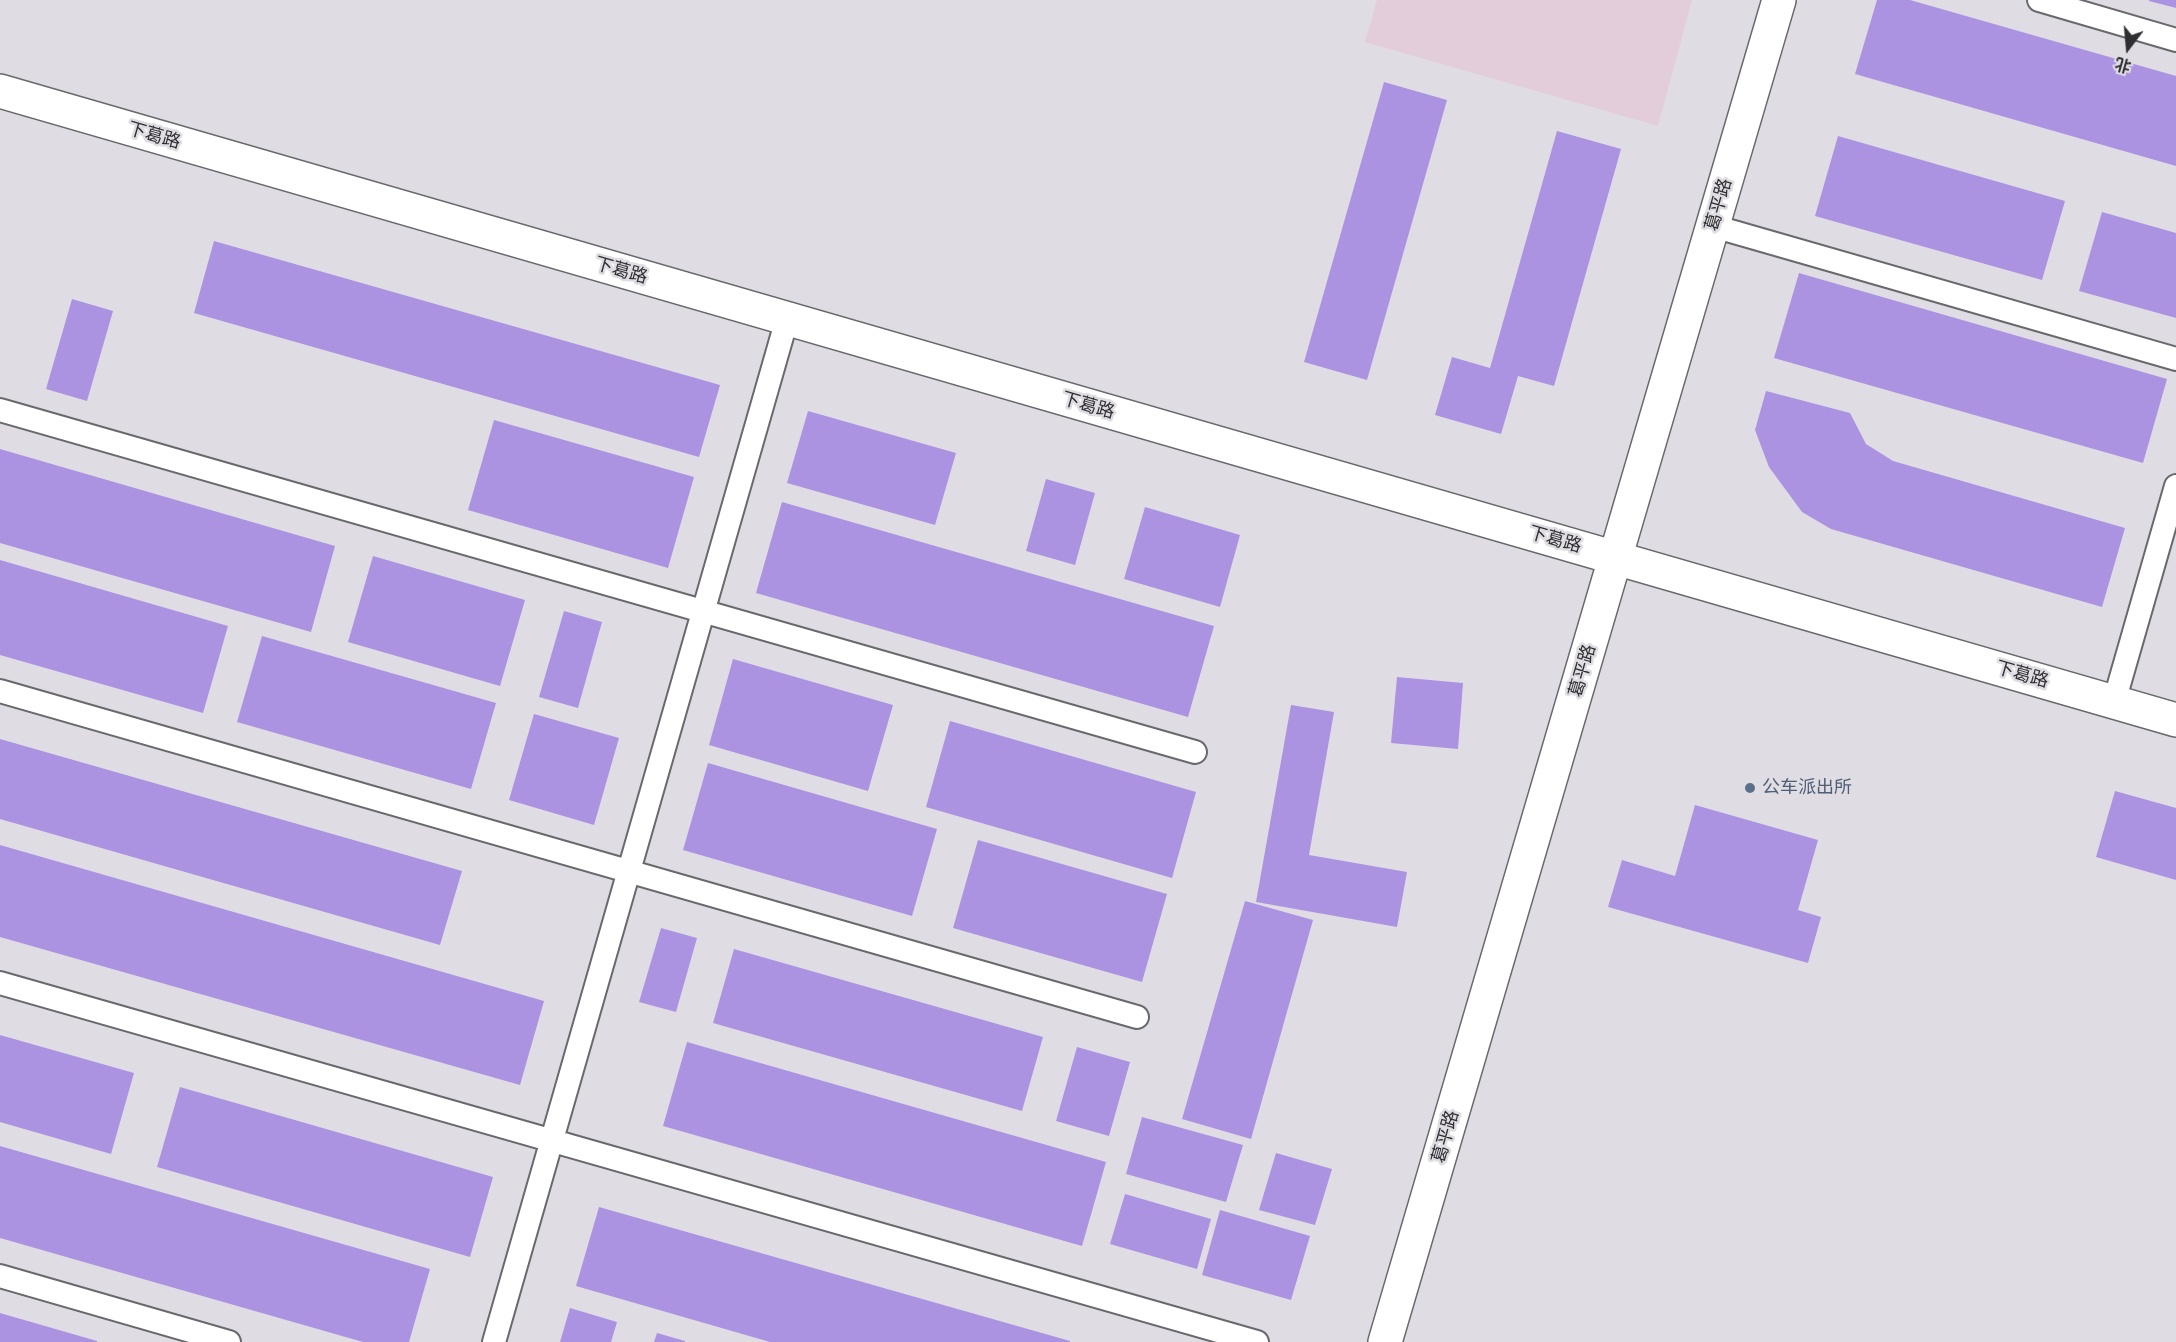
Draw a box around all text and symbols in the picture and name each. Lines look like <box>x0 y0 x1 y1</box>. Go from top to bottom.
north arrow <box>2098 18 2158 78</box>
text: 北 <box>2113 53 2134 77</box>
street label: 下葛路 <box>125 118 183 154</box>
street label: 葛平路 <box>1701 176 1737 234</box>
street label: 下葛路 <box>592 253 650 289</box>
street label: 下葛路 <box>1059 388 1117 424</box>
street label: 下葛路 <box>1526 522 1584 558</box>
street label: 葛平路 <box>1565 642 1601 700</box>
street label: 下葛路 <box>1993 657 2051 693</box>
place label: 公车派出所 <box>1762 777 1852 799</box>
marker: 公车派出所 <box>1743 781 1757 795</box>
street label: 葛平路 <box>1428 1108 1464 1166</box>

